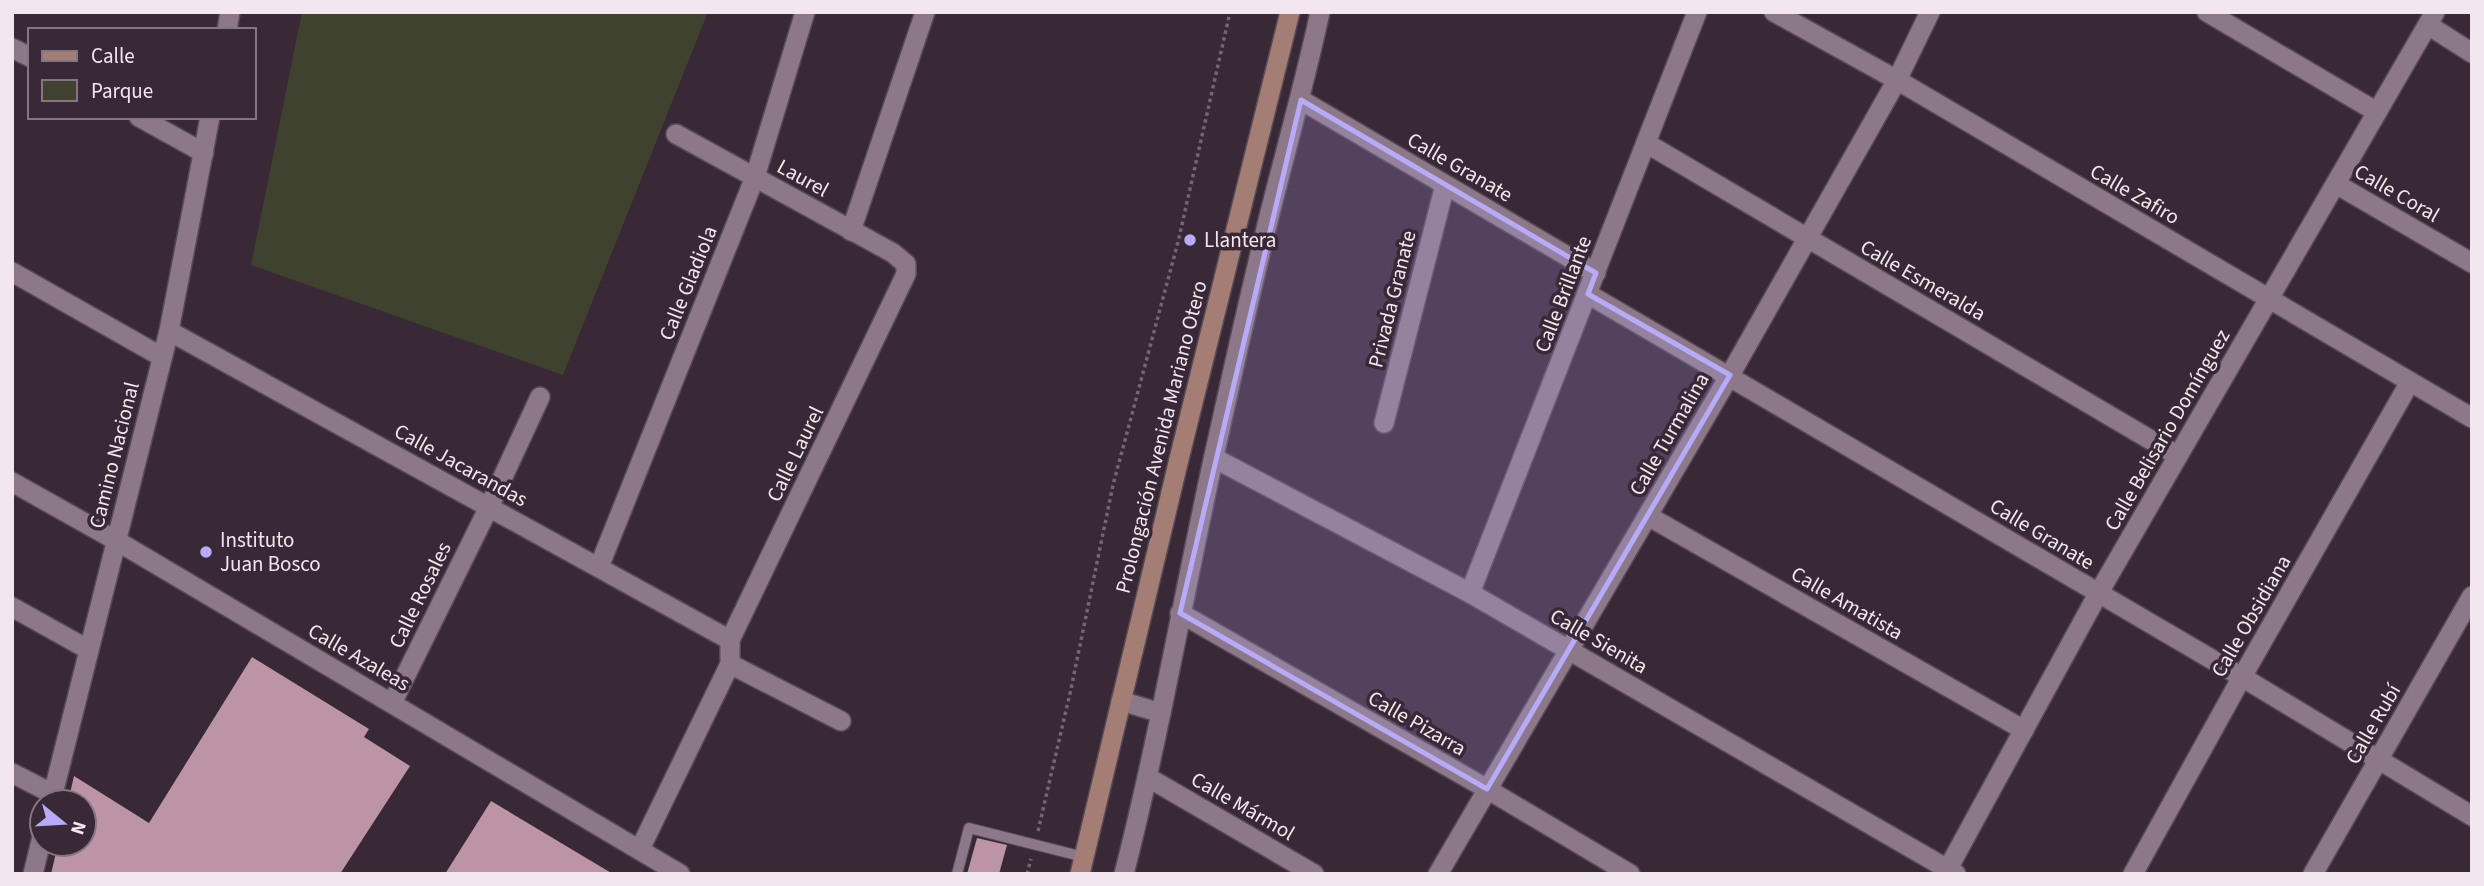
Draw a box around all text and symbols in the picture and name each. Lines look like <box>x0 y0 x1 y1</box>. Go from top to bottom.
legend <box>28 28 256 119</box>
text: Calle <box>91 41 135 71</box>
text: Parque <box>91 76 153 106</box>
street label: Calle Granate <box>1402 125 1518 209</box>
street label: Laurel <box>772 152 834 204</box>
street label: Calle Zafiro <box>2085 156 2185 232</box>
street label: Calle Coral <box>2349 157 2445 229</box>
street label: Calle Gladiola <box>651 221 725 345</box>
place label: Llantera <box>1204 225 1276 255</box>
street label: Privada Granate <box>1360 227 1424 371</box>
street label: Calle Brillante <box>1527 231 1599 357</box>
marker: Llantera <box>1182 232 1198 248</box>
street label: Calle Esmeralda <box>1855 232 1991 328</box>
street label: Prolongación Avenida Mariano Otero <box>1108 278 1214 596</box>
street label: Calle Belisario Domínguez <box>2097 324 2237 536</box>
street label: Calle Turmalina <box>1622 367 1716 501</box>
street label: Camino Nacional <box>81 379 147 531</box>
street label: Calle Laurel <box>759 401 831 507</box>
street label: Calle Jacarandas <box>389 416 533 514</box>
street label: Calle Granate <box>1984 491 2100 577</box>
place label: Instituto Juan Bosco <box>220 525 321 579</box>
street label: Calle Rosales <box>381 537 459 653</box>
marker: Instituto Juan Bosco <box>198 544 214 560</box>
street label: Calle Obsidiana <box>2204 549 2298 683</box>
street label: Calle Amatista <box>1785 559 1909 647</box>
street label: Calle Sienita <box>1544 601 1654 681</box>
street label: Calle Azaleas <box>302 616 416 698</box>
street label: Calle Rubí <box>2338 678 2408 770</box>
street label: Calle Pizarra <box>1362 683 1472 763</box>
street label: Calle Mármol <box>1186 764 1300 848</box>
north arrow <box>28 788 98 858</box>
text: N <box>63 818 93 838</box>

